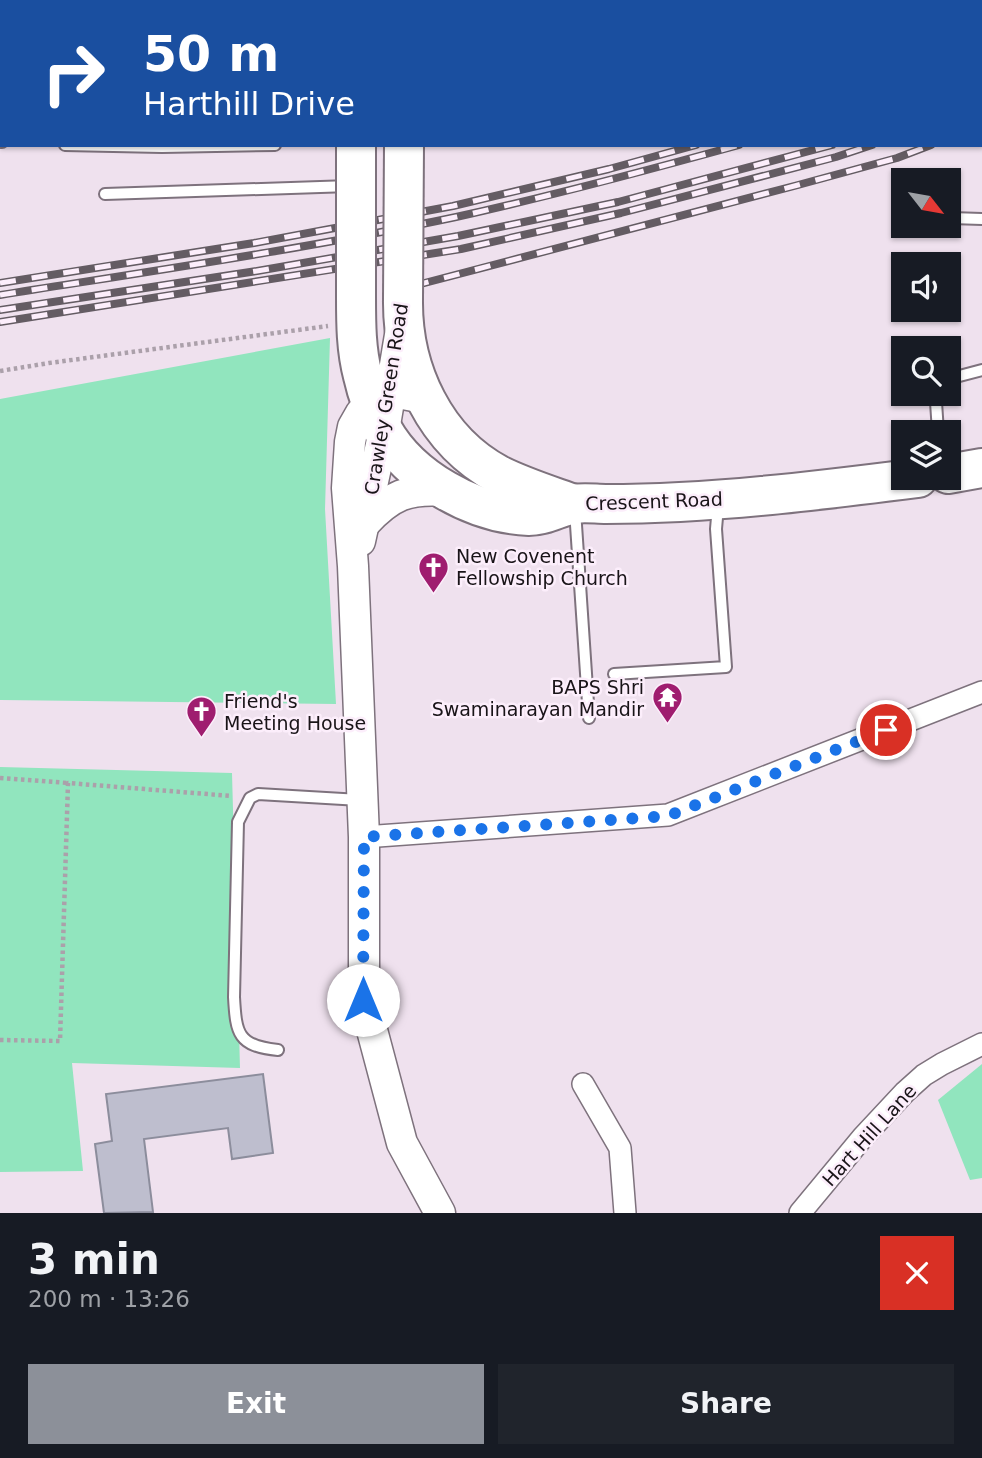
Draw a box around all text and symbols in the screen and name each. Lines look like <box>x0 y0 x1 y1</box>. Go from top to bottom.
text: 50 m <box>143 26 279 83</box>
icon: right <box>28 28 119 119</box>
text: Harthill Drive <box>143 85 355 123</box>
north arrow <box>891 168 961 238</box>
map controls <box>891 168 961 490</box>
button: sound <box>891 252 961 322</box>
street label: Crawley Green Road <box>360 302 412 496</box>
button: search <box>891 336 961 406</box>
button: layers <box>891 420 961 490</box>
street label: Crescent Road <box>585 488 723 514</box>
place label: New Covenent Fellowship Church <box>456 545 628 589</box>
church icon: New Covenent Fellowship Church <box>416 550 450 594</box>
place label: BAPS Shri Swaminarayan Mandir <box>432 676 644 720</box>
temple icon: BAPS Shri Swaminarayan Mandir <box>650 681 684 725</box>
place label: Friend's Meeting House <box>224 690 366 734</box>
church icon: Friend's Meeting House <box>184 695 218 739</box>
pin <box>856 700 916 760</box>
icon: arrive <box>867 711 905 749</box>
position arrow <box>326 963 400 1037</box>
street label: Hart Hill Lane <box>818 1080 920 1190</box>
text: 3 min <box>28 1235 160 1284</box>
button: close <box>880 1236 954 1310</box>
text: 200 m · 13:26 <box>28 1286 190 1312</box>
button: Exit <box>28 1364 484 1444</box>
button: Share <box>498 1364 954 1444</box>

